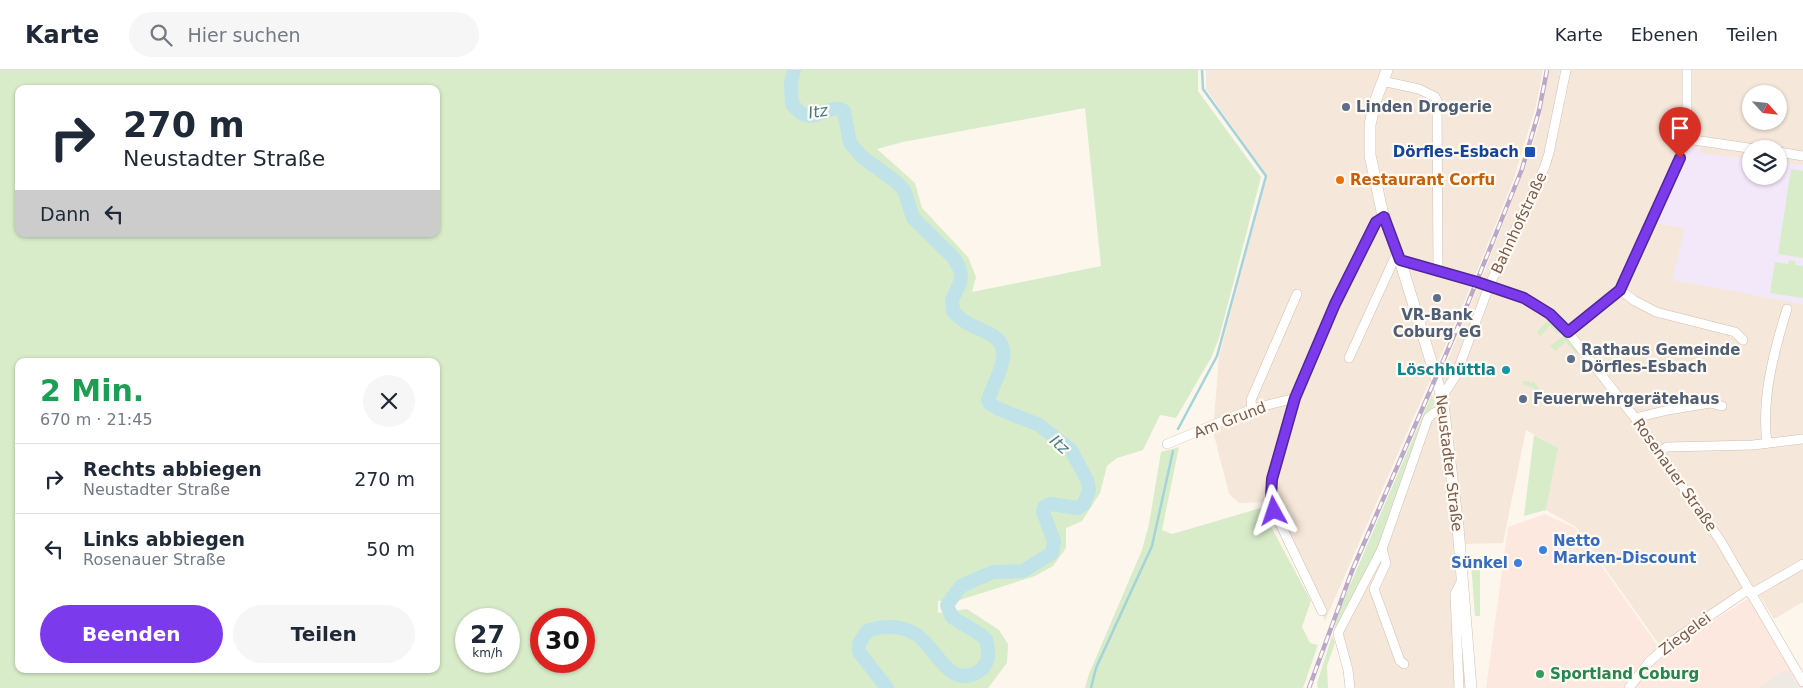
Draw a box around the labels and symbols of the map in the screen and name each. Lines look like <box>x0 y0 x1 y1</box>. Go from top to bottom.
north arrow <box>1742 85 1788 130</box>
place label: Linden Drogerie <box>1356 98 1492 116</box>
water label: Itz <box>807 101 830 122</box>
marker: Linden Drogerie <box>1340 101 1352 113</box>
pin <box>1659 107 1701 158</box>
place label: Dörfles-Esbach <box>1393 143 1519 161</box>
marker: Dörfles-Esbach <box>1523 145 1537 159</box>
street label: Bahnhofstraße <box>1488 169 1550 277</box>
place label: Restaurant Corfu <box>1350 171 1495 189</box>
marker: Restaurant Corfu <box>1334 174 1346 186</box>
marker: VR-Bank Coburg eG <box>1431 292 1443 304</box>
place label: VR-Bank Coburg eG <box>1393 306 1481 341</box>
place label: Rathaus Gemeinde Dörfles-Esbach <box>1581 341 1741 376</box>
marker: Rathaus Gemeinde Dörfles-Esbach <box>1565 353 1577 365</box>
place label: Löschhüttla <box>1397 361 1496 379</box>
marker: Löschhüttla <box>1500 364 1512 376</box>
place label: Feuerwehrgerätehaus <box>1533 390 1719 408</box>
street label: Neustadter Straße <box>1432 393 1466 533</box>
marker: Feuerwehrgerätehaus <box>1517 393 1529 405</box>
street label: Am Grund <box>1191 398 1269 442</box>
street label: Rosenauer Straße <box>1629 415 1721 535</box>
water label: Itz <box>1046 431 1074 458</box>
position arrow <box>1247 484 1299 536</box>
place label: Netto Marken-Discount <box>1553 532 1696 567</box>
marker: Netto Marken-Discount <box>1537 544 1549 556</box>
place label: Sünkel <box>1451 554 1508 572</box>
marker: Sünkel <box>1512 557 1524 569</box>
speed limit sign: 30 <box>530 608 595 673</box>
street label: Ziegelei <box>1656 609 1714 659</box>
place label: Sportland Coburg <box>1550 665 1699 683</box>
marker: Sportland Coburg <box>1534 668 1546 680</box>

